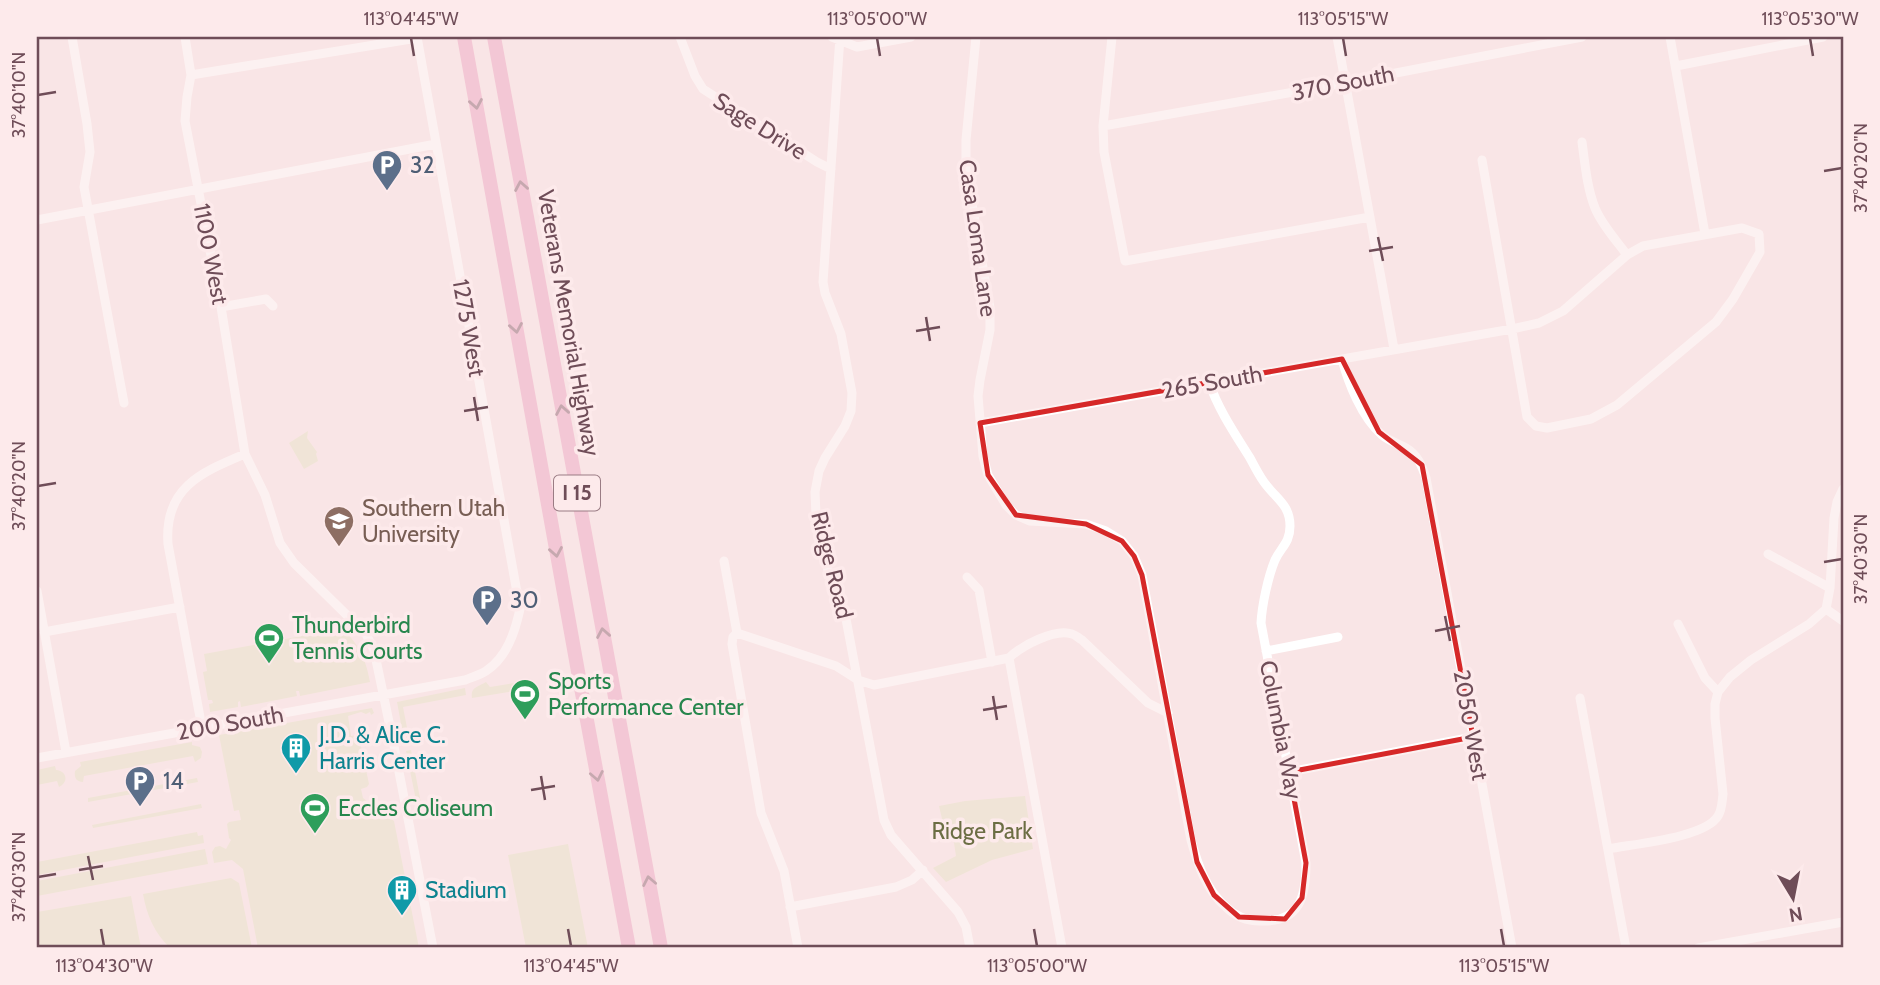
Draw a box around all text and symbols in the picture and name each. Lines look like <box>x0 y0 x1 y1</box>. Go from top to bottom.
text: 113°04'45"W <box>363 8 459 30</box>
text: 113°05'00"W <box>827 8 927 30</box>
text: 113°05'15"W <box>1298 8 1388 30</box>
text: 113°05'30"W <box>1761 8 1859 30</box>
text: 37°40'10"N <box>8 52 30 138</box>
street label: 370 South <box>1290 59 1396 107</box>
street label: Sage Drive <box>708 86 812 166</box>
one-way arrow <box>468 98 483 110</box>
text: 37°40'20"N <box>1850 123 1872 213</box>
parking icon: 32 <box>370 148 404 192</box>
place label: 32 <box>410 151 435 179</box>
street label: Casa Loma Lane <box>953 158 1003 319</box>
one-way arrow <box>514 180 529 192</box>
street label: Veterans Memorial Highway <box>532 188 606 459</box>
street label: 1100 West <box>188 201 235 307</box>
street label: 1275 West <box>447 277 491 379</box>
one-way arrow <box>508 322 523 334</box>
street label: 265 South <box>1160 359 1264 405</box>
one-way arrow <box>555 404 570 416</box>
text: 37°40'20"N <box>8 441 30 531</box>
road number: I 15 <box>554 476 600 510</box>
place label: Southern Utah University <box>362 494 505 548</box>
school or university icon: Southern Utah University <box>322 504 356 548</box>
street label: Ridge Road <box>805 508 859 622</box>
text: 37°40'30"N <box>1850 514 1872 604</box>
one-way arrow <box>548 546 563 558</box>
parking icon: 30 <box>470 583 504 627</box>
place label: 30 <box>510 586 539 614</box>
place label: Thunderbird Tennis Courts <box>292 611 423 665</box>
sports icon: Thunderbird Tennis Courts <box>252 621 286 665</box>
one-way arrow <box>596 627 611 639</box>
street label: Columbia Way <box>1254 658 1308 802</box>
place label: Sports Performance Center <box>548 667 744 721</box>
street label: 2050 West <box>1448 668 1495 783</box>
sports icon: Sports Performance Center <box>508 677 542 721</box>
street label: 200 South <box>175 700 285 746</box>
place label: J.D. & Alice C. Harris Center <box>318 721 446 775</box>
building icon: J.D. & Alice C. Harris Center <box>279 731 313 775</box>
parking icon: 14 <box>123 764 157 808</box>
place label: 14 <box>163 767 184 795</box>
one-way arrow <box>589 770 604 782</box>
sports icon: Eccles Coliseum <box>298 791 332 835</box>
place label: Eccles Coliseum <box>338 794 493 822</box>
park label: Ridge Park <box>931 817 1033 845</box>
text: 37°40'30"N <box>8 832 30 922</box>
north arrow <box>1758 862 1828 932</box>
building icon: Stadium <box>385 873 419 917</box>
one-way arrow <box>642 875 657 887</box>
place label: Stadium <box>425 876 507 904</box>
text: N <box>1787 902 1804 927</box>
text: 113°04'30"W <box>55 955 153 977</box>
text: 113°04'45"W <box>523 955 619 977</box>
text: 113°05'00"W <box>987 955 1087 977</box>
text: 113°05'15"W <box>1459 955 1549 977</box>

